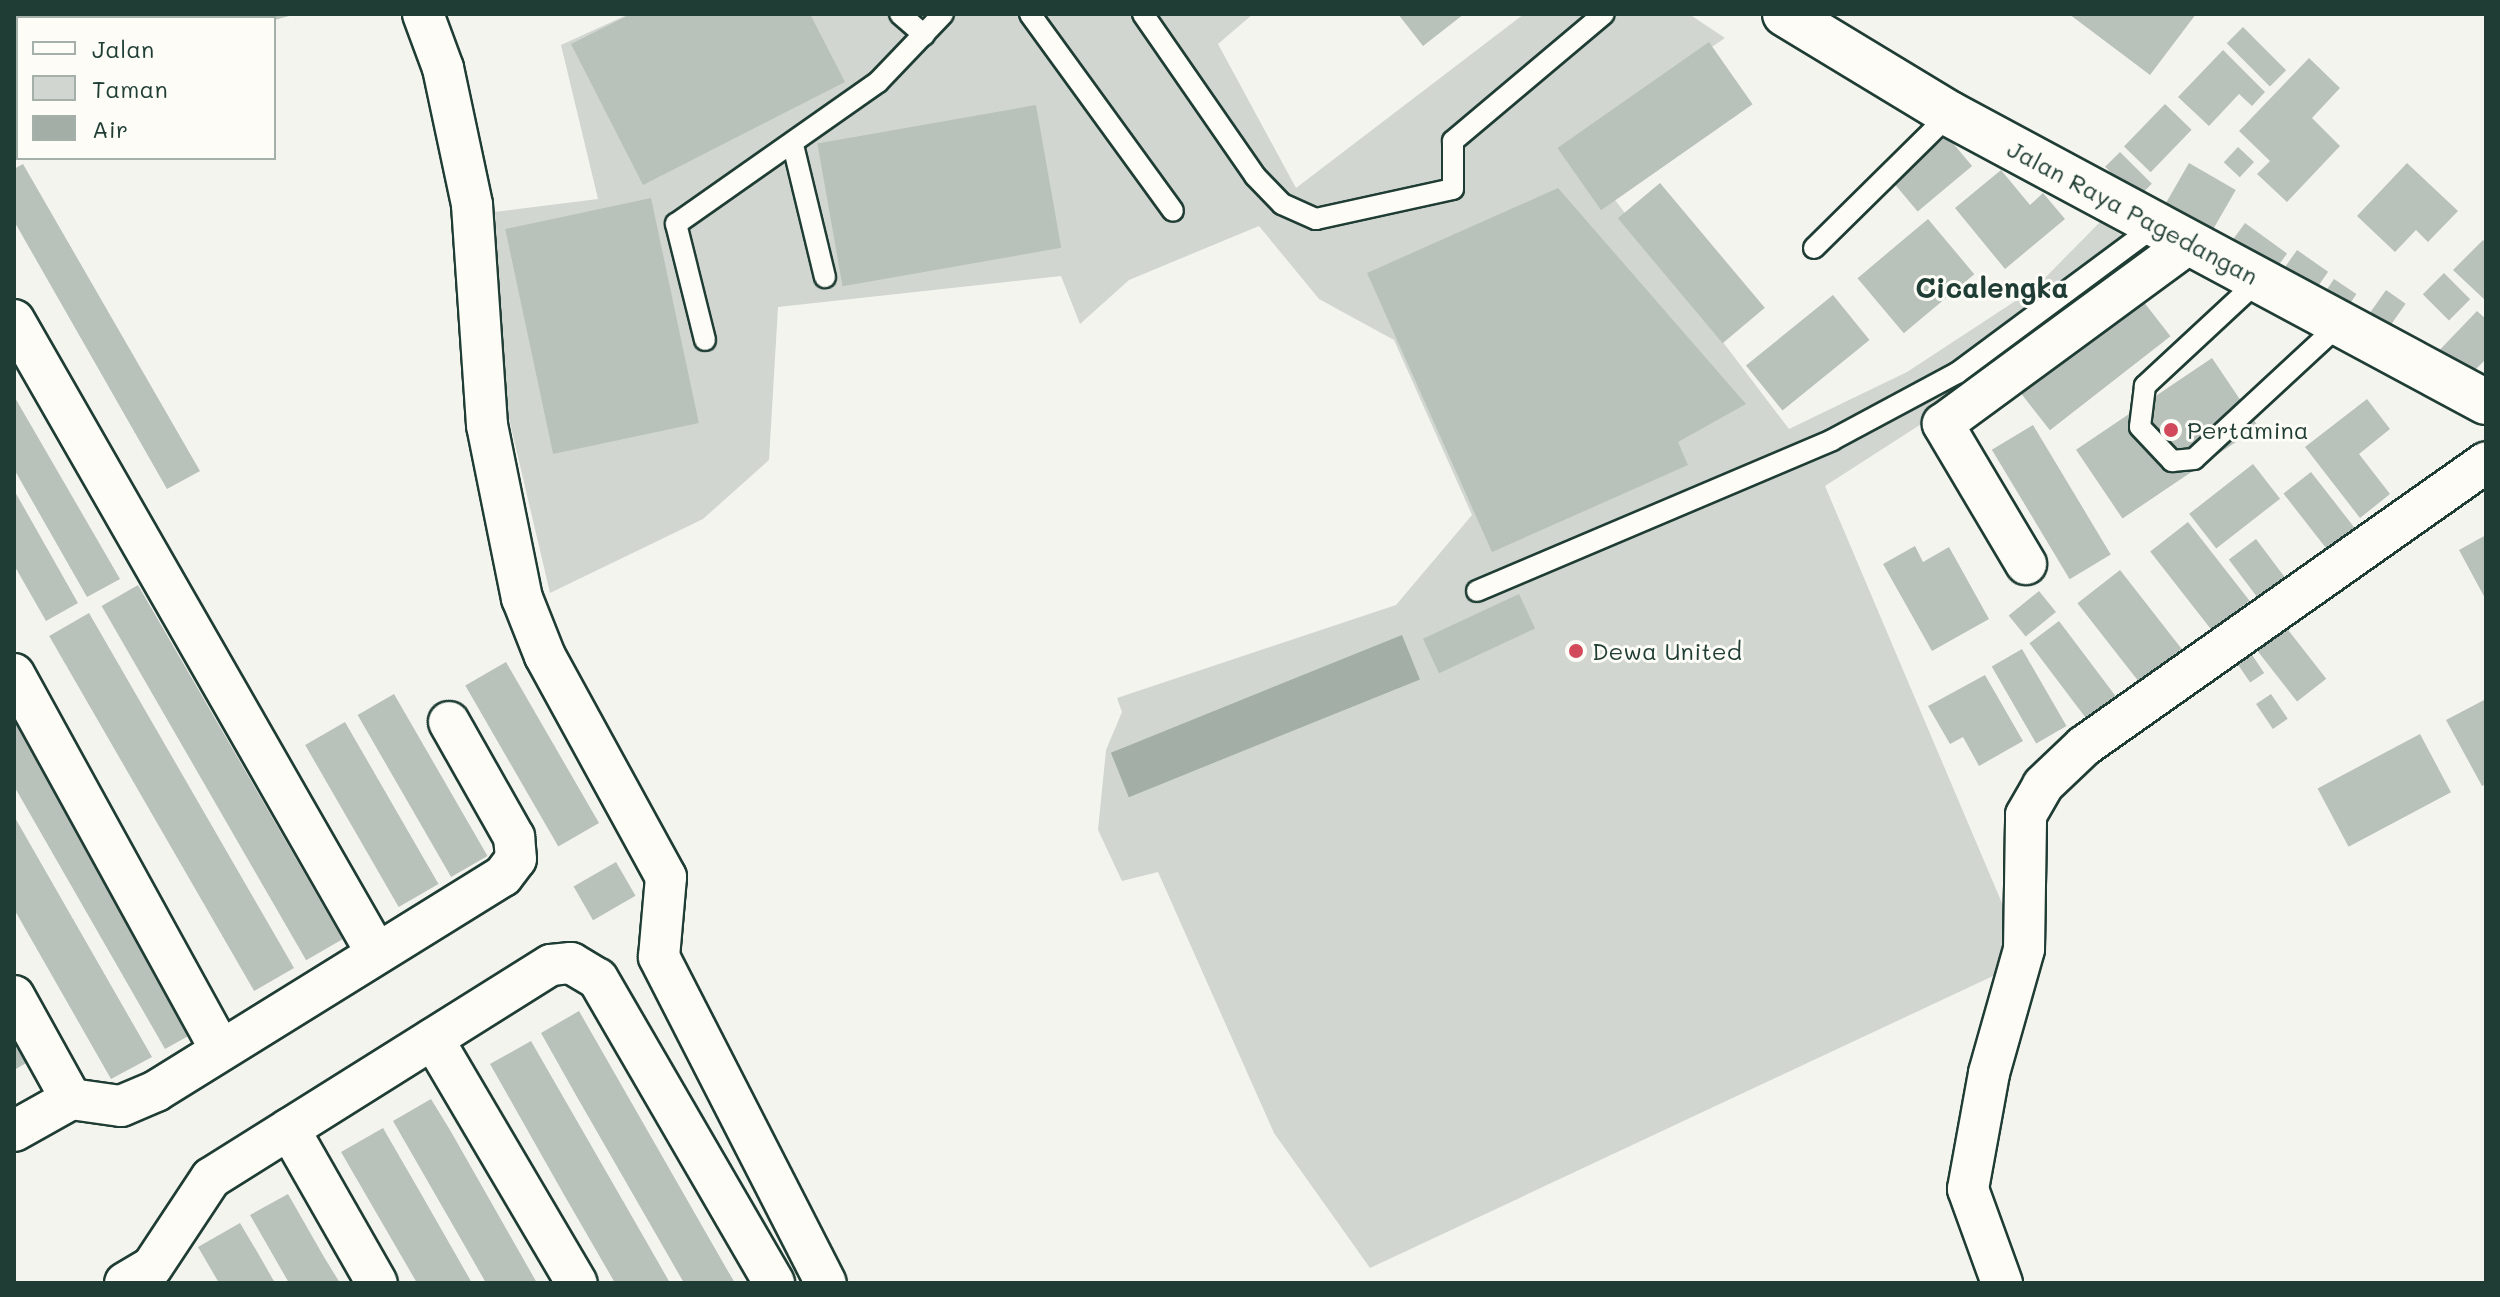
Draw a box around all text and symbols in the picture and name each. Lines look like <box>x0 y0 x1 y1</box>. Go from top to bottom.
legend <box>16 16 276 160</box>
text: Jalan <box>92 33 154 64</box>
text: Taman <box>92 73 168 104</box>
text: Air <box>92 113 128 144</box>
street label: Jalan Raya Pagedangan <box>2003 134 2263 290</box>
district label: Cicalengka <box>1915 270 2069 304</box>
place label: Pertamina <box>2187 416 2309 444</box>
marker: Pertamina <box>2162 421 2180 439</box>
place label: Dewa United <box>1592 637 1742 665</box>
marker: Dewa United <box>1567 642 1585 660</box>

